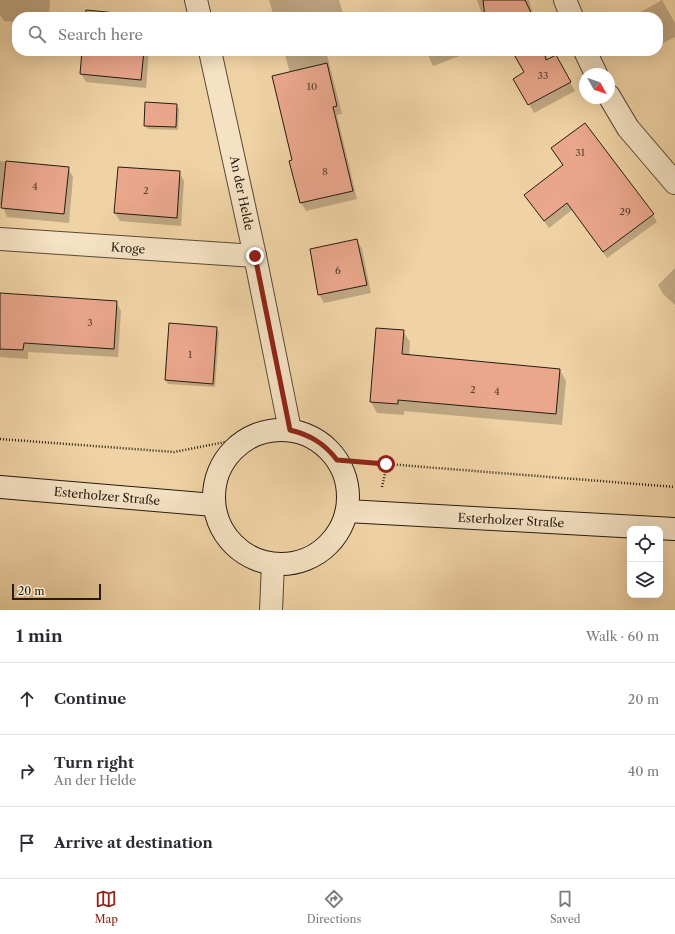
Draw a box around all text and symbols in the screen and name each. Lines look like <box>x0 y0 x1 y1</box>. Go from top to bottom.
search box <box>12 12 663 56</box>
icon: search <box>26 23 48 45</box>
text: Search here <box>58 25 143 44</box>
north arrow <box>579 68 615 104</box>
house number: 33 <box>537 69 549 82</box>
house number: 10 <box>307 80 317 93</box>
house number: 31 <box>575 146 586 159</box>
street label: An der Helde <box>227 153 257 232</box>
house number: 8 <box>322 165 328 178</box>
house number: 4 <box>32 180 38 193</box>
house number: 2 <box>143 184 149 197</box>
house number: 29 <box>619 205 631 218</box>
street label: Kroge <box>110 239 146 257</box>
route end <box>246 247 264 265</box>
house number: 6 <box>335 264 341 277</box>
house number: 3 <box>87 316 93 329</box>
house number: 1 <box>188 348 193 361</box>
house number: 2 <box>470 383 476 396</box>
house number: 4 <box>494 385 500 398</box>
route start <box>377 455 395 473</box>
street label: Esterholzer Straße <box>53 484 161 508</box>
street label: Esterholzer Straße <box>457 510 565 530</box>
map controls <box>627 526 663 598</box>
button: locate <box>627 526 663 562</box>
button: layers <box>627 562 663 598</box>
scale bar <box>12 582 101 601</box>
text: 20 m <box>18 584 44 598</box>
text: 1 min <box>16 626 63 646</box>
text: Walk · 60 m <box>586 628 659 644</box>
icon: ahead <box>16 688 38 710</box>
text: Continue <box>54 689 126 708</box>
text: 20 m <box>628 691 659 707</box>
text: Turn right <box>54 753 134 772</box>
icon: right <box>16 760 38 782</box>
text: 40 m <box>628 763 659 779</box>
text: An der Helde <box>54 772 136 788</box>
icon: arrive <box>16 832 38 854</box>
text: Arrive at destination <box>54 833 213 852</box>
tab: Map <box>94 888 118 926</box>
tab: Directions <box>307 888 361 926</box>
tab: Saved <box>550 888 581 926</box>

